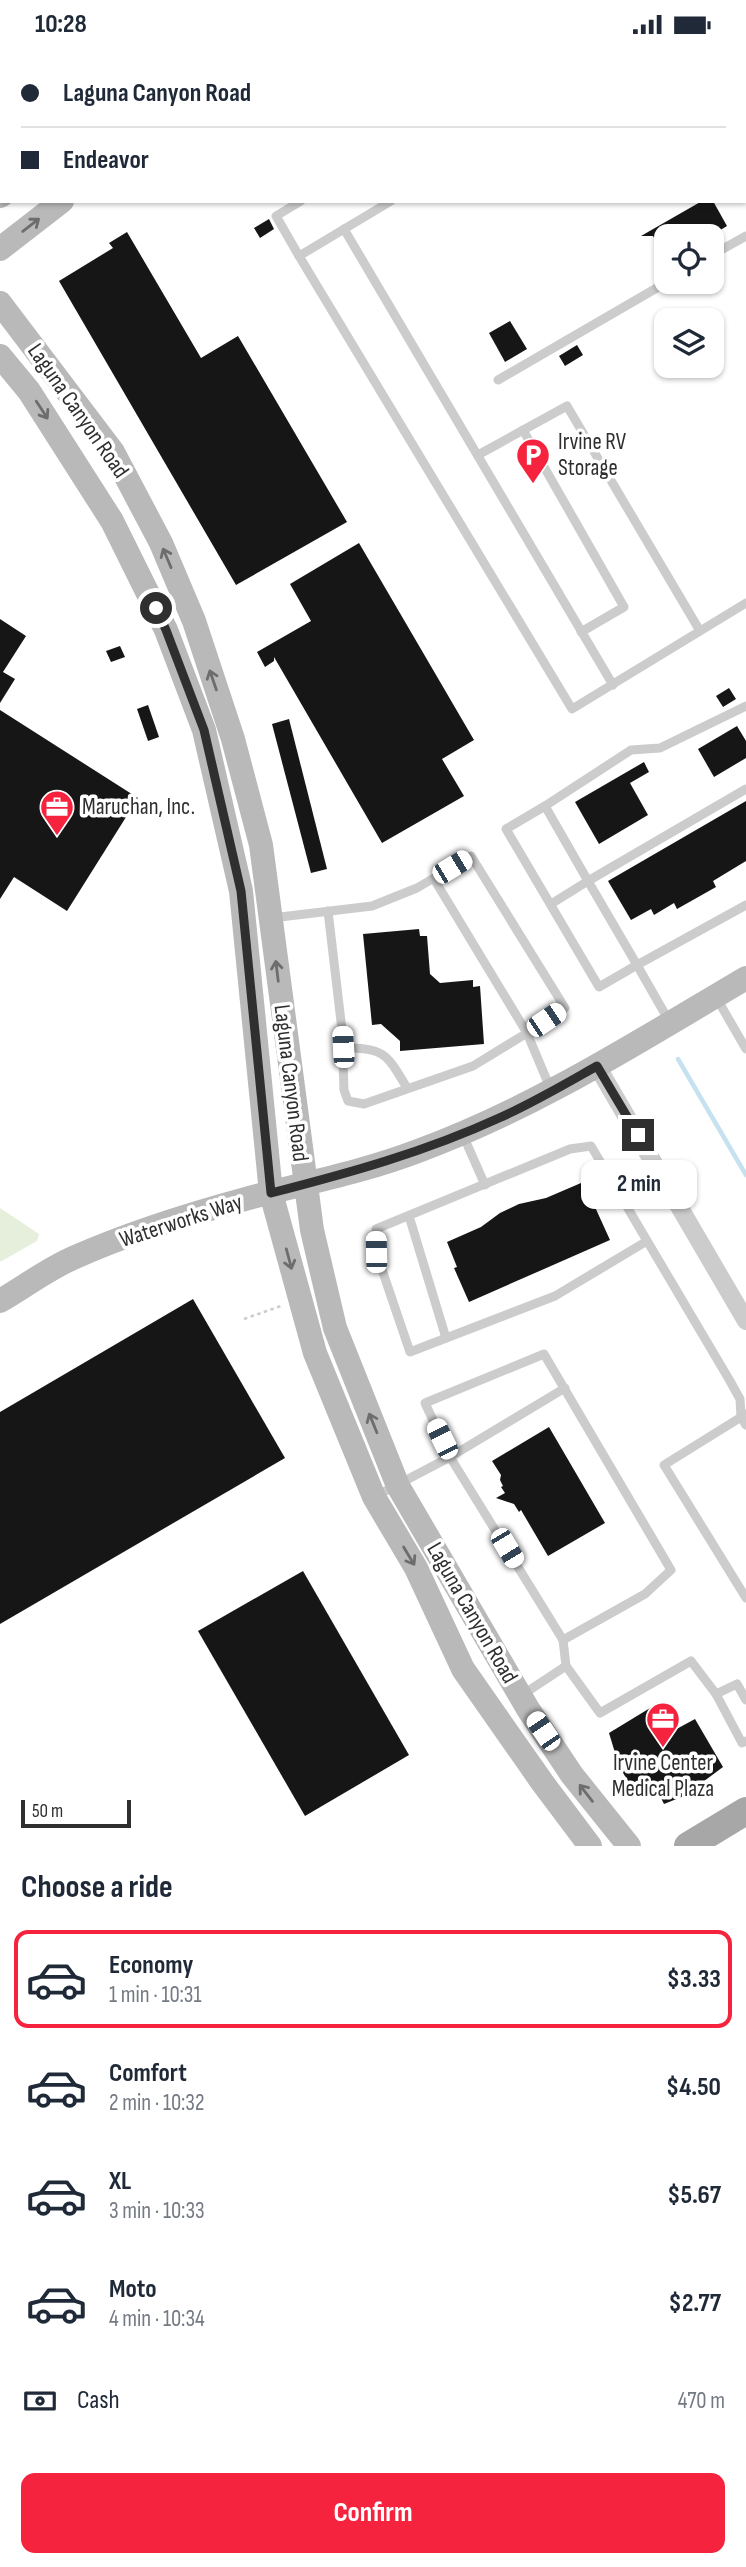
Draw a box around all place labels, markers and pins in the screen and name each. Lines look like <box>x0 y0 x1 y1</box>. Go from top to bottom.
place label: Irvine RV Storage <box>558 428 627 482</box>
parking icon: Irvine RV Storage <box>514 436 552 485</box>
office icon: Maruchan, Inc. <box>38 788 76 837</box>
place label: Maruchan, Inc. <box>82 793 195 821</box>
office icon: Irvine Center Medical Plaza <box>644 1700 682 1749</box>
place label: Irvine Center Medical Plaza <box>612 1749 714 1803</box>

